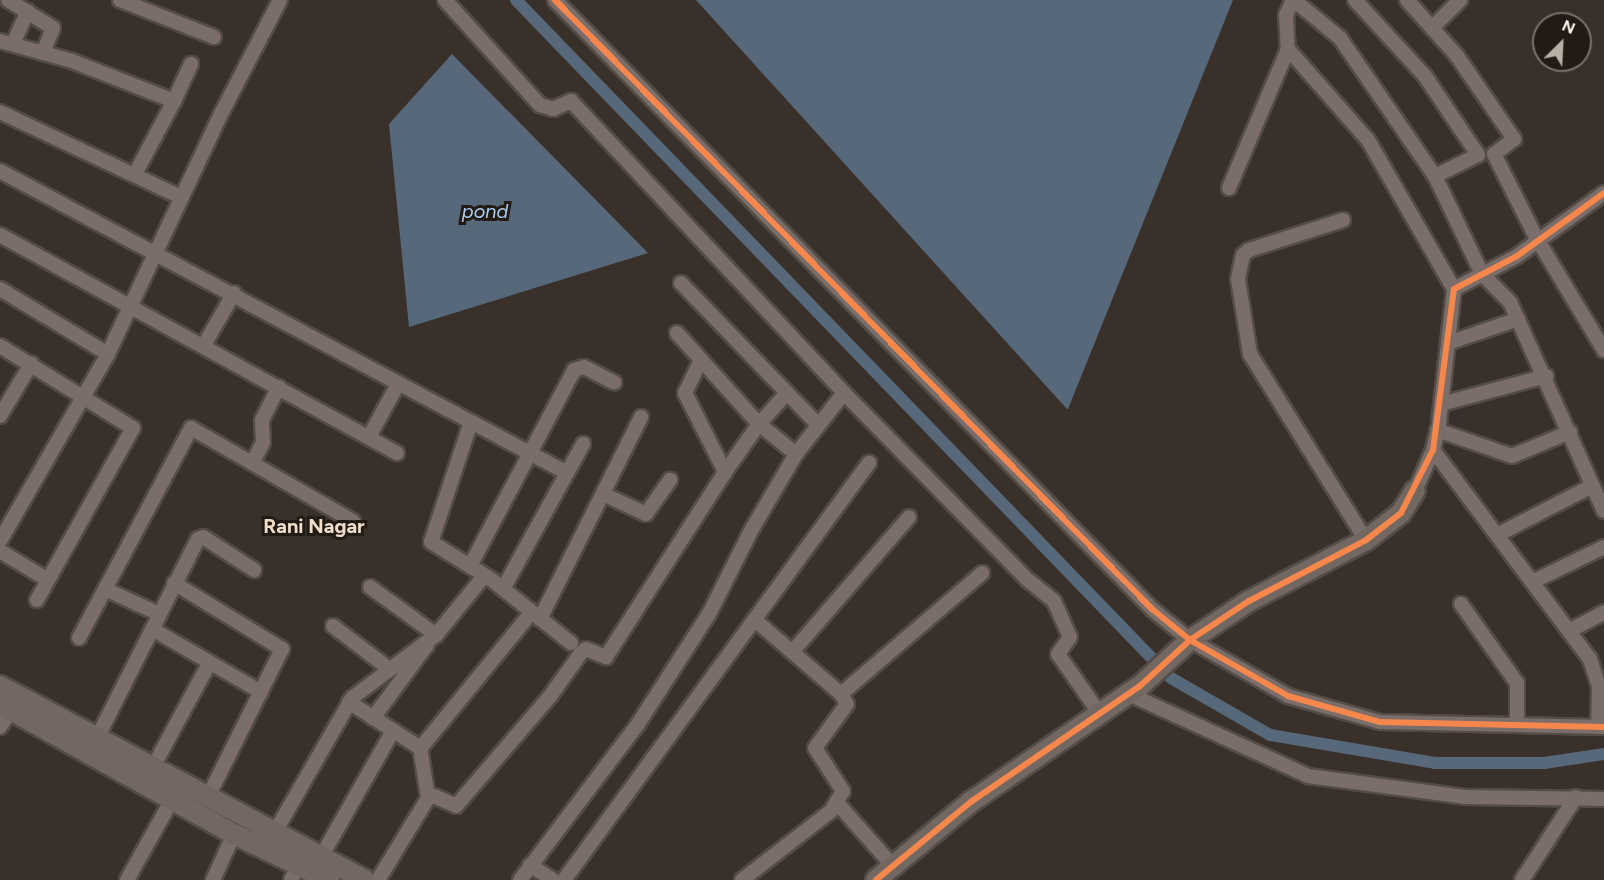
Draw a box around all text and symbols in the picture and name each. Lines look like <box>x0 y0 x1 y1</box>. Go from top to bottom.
north arrow <box>1532 12 1592 72</box>
text: N <box>1559 16 1578 38</box>
water label: pond <box>462 199 508 223</box>
district label: Rani Nagar <box>263 514 365 538</box>

